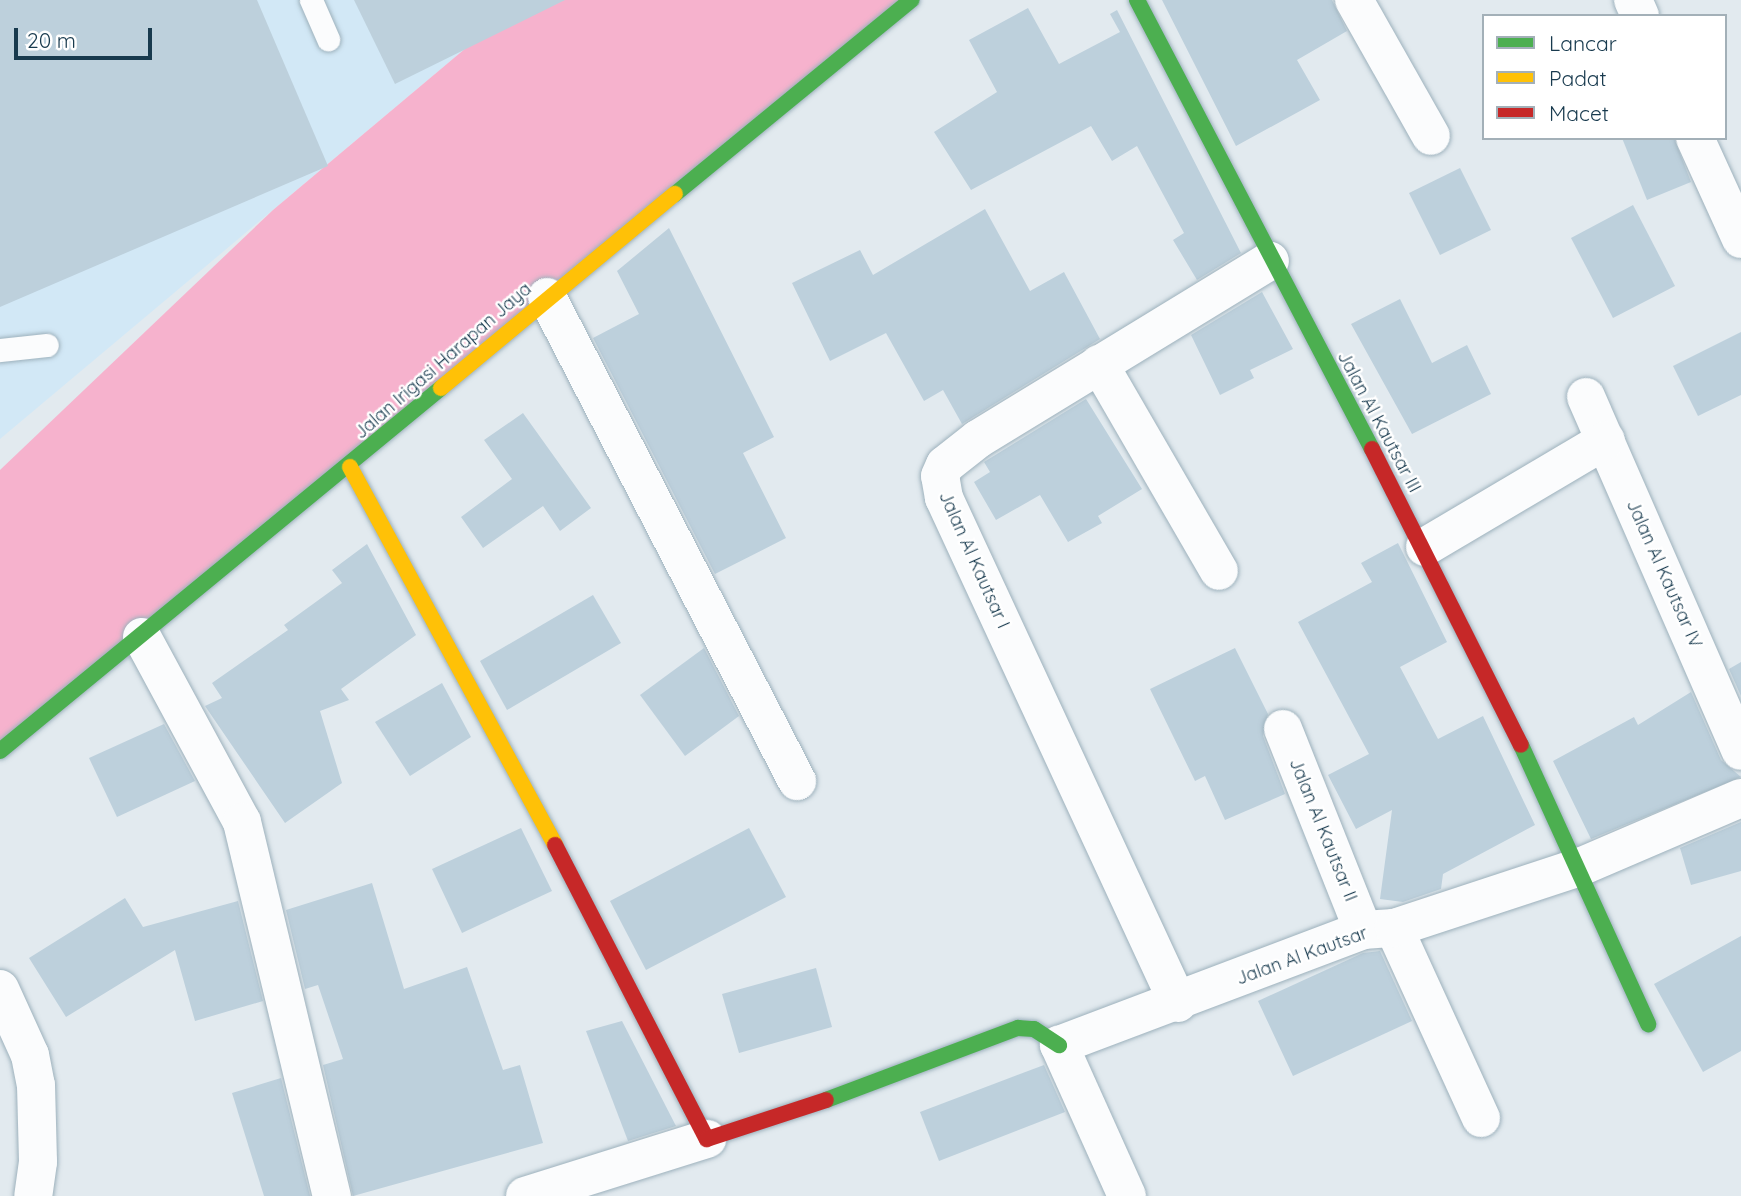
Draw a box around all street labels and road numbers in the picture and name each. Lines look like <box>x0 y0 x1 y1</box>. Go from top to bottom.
street label: Jalan Irigasi Harapan Jaya <box>350 278 536 444</box>
street label: Jalan Al Kautsar III <box>1333 348 1425 496</box>
street label: Jalan Al Kautsar I <box>934 488 1014 632</box>
street label: Jalan Al Kautsar IV <box>1622 497 1706 651</box>
street label: Jalan Al Kautsar II <box>1284 755 1362 905</box>
street label: Jalan Al Kautsar <box>1233 922 1371 990</box>

